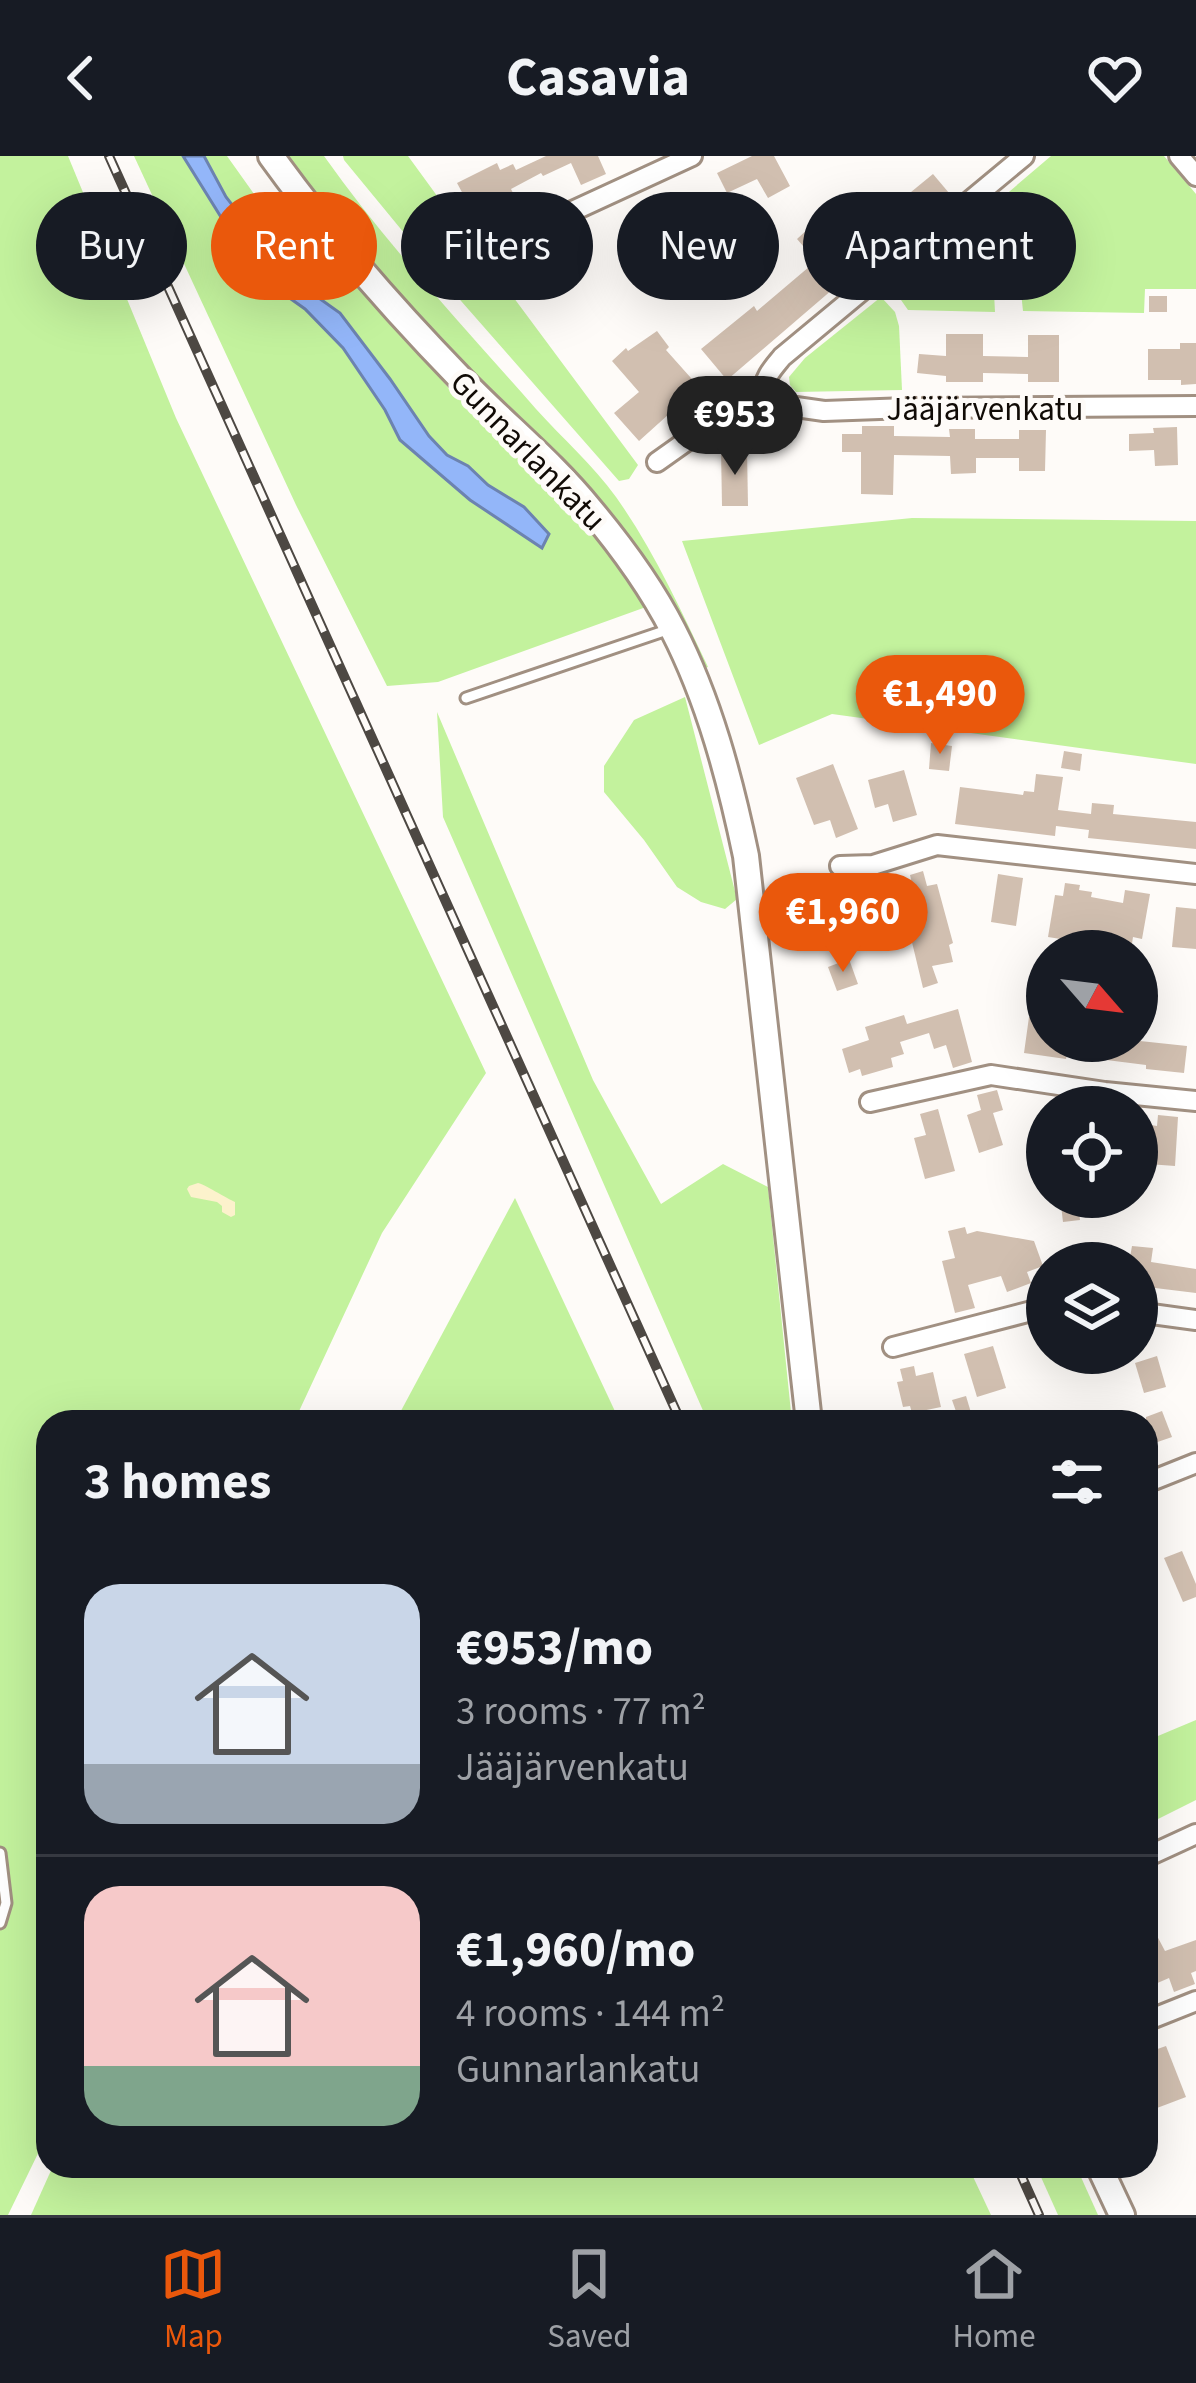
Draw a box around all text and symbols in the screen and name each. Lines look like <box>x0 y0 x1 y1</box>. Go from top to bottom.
text: Casavia <box>506 40 690 117</box>
icon: back <box>48 45 114 111</box>
icon: heart <box>1082 45 1148 111</box>
chip: Buy <box>36 192 187 300</box>
chip: Rent <box>211 192 377 300</box>
chip: Filters <box>401 192 593 300</box>
chip: New <box>617 192 779 300</box>
chip: Apartment <box>803 192 1076 300</box>
street label: Gunnarlankatu <box>439 360 617 542</box>
pin: €953 <box>664 376 806 478</box>
street label: Jääjärvenkatu <box>886 386 1084 433</box>
text: €953 <box>694 387 776 443</box>
pin: €1,490 <box>842 655 1038 757</box>
text: €1,490 <box>883 666 997 722</box>
pin: €1,960 <box>745 873 941 975</box>
text: €1,960 <box>786 884 900 940</box>
north arrow <box>1026 930 1158 1062</box>
map controls <box>1026 930 1158 1374</box>
button: locate <box>1026 1086 1158 1218</box>
button: layers <box>1026 1242 1158 1374</box>
text: 3 homes <box>84 1446 271 1518</box>
icon: filters <box>1044 1449 1110 1515</box>
text: €953/mo <box>456 1612 653 1684</box>
icon: home <box>180 1632 324 1776</box>
text: 3 rooms · 77 m² <box>456 1684 706 1740</box>
text: Jääjärvenkatu <box>456 1740 689 1796</box>
text: €1,960/mo <box>456 1914 695 1986</box>
icon: home <box>180 1934 324 2078</box>
text: 4 rooms · 144 m² <box>456 1986 725 2042</box>
text: Gunnarlankatu <box>456 2042 701 2098</box>
tab: Map <box>160 2241 226 2360</box>
tab: Saved <box>547 2241 632 2360</box>
tab: Home <box>952 2241 1036 2360</box>

